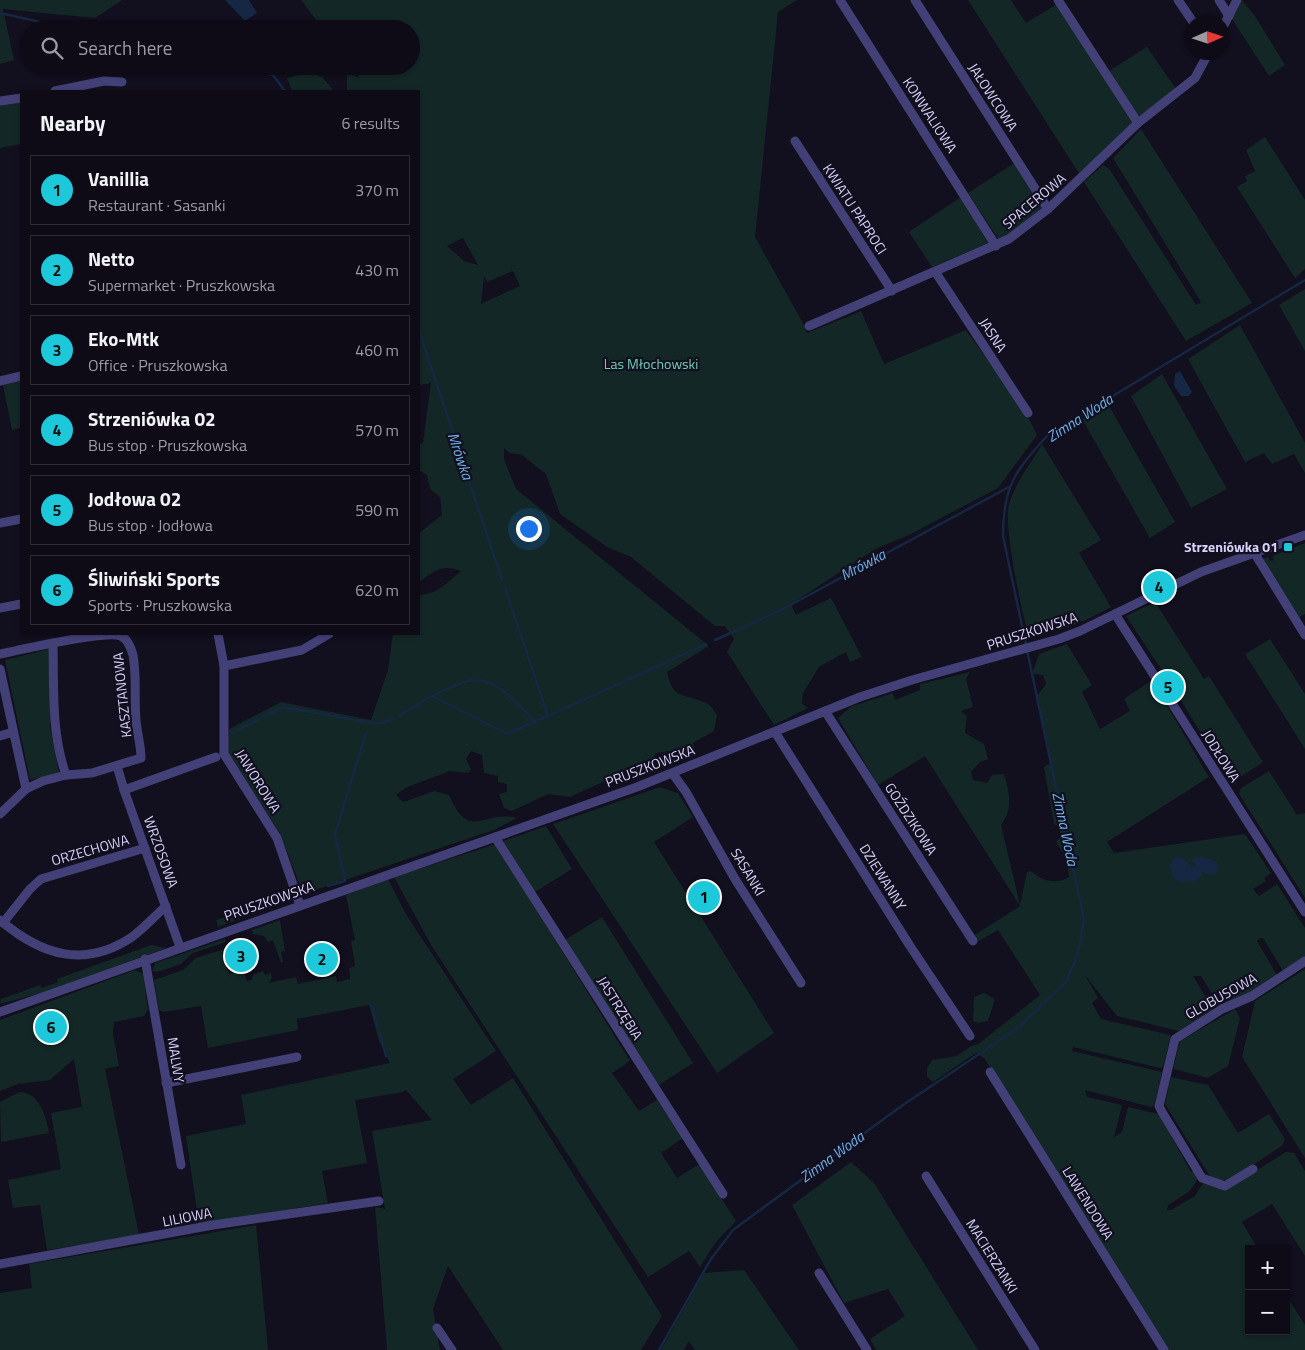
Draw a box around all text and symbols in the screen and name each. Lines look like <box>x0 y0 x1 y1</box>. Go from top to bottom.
north arrow <box>1185 15 1230 60</box>
search box <box>20 20 420 75</box>
text: Search here <box>78 33 172 62</box>
icon: search <box>38 34 66 62</box>
street label: JAŁOWCOWA <box>963 58 1024 136</box>
street label: KONWALIOWA <box>898 73 963 157</box>
text: Nearby <box>40 107 105 139</box>
text: 6 results <box>341 111 400 135</box>
street label: KWIATU PAPROCI <box>818 159 893 258</box>
text: Vanillia <box>88 164 149 193</box>
street label: SPACEROWA <box>997 167 1071 233</box>
text: 1 <box>53 178 61 202</box>
text: 370 m <box>355 178 399 202</box>
text: Restaurant · Sasanki <box>88 193 226 217</box>
text: Netto <box>88 244 135 273</box>
text: 2 <box>53 258 61 282</box>
text: 430 m <box>355 258 399 282</box>
text: Supermarket · Pruszkowska <box>88 273 275 297</box>
street label: JASNA <box>974 313 1013 357</box>
text: Eko-Mtk <box>88 324 159 353</box>
text: 3 <box>53 338 61 362</box>
text: 460 m <box>355 338 399 362</box>
text: Office · Pruszkowska <box>88 353 227 377</box>
park label: Las Młochowski <box>604 353 698 374</box>
water label: Zimna Woda <box>1042 387 1119 448</box>
text: Strzeniówka 02 <box>88 404 216 433</box>
text: 4 <box>53 418 61 442</box>
text: 570 m <box>355 418 399 442</box>
water label: Mrówka <box>442 429 480 484</box>
text: Bus stop · Pruszkowska <box>88 433 247 457</box>
text: Jodłowa 02 <box>88 484 181 513</box>
text: 5 <box>53 498 61 522</box>
text: 590 m <box>355 498 399 522</box>
text: Bus stop · Jodłowa <box>88 513 213 537</box>
your location <box>516 516 542 542</box>
place label: Strzeniówka 01 <box>1184 536 1278 557</box>
marker: Strzeniówka 01 <box>1282 541 1294 553</box>
water label: Mrówka <box>836 542 891 586</box>
text: Śliwiński Sports <box>88 564 220 593</box>
pin: 4 <box>1143 568 1175 606</box>
text: 6 <box>53 578 61 602</box>
text: 620 m <box>355 578 399 602</box>
text: Sports · Pruszkowska <box>88 593 232 617</box>
street label: PRUSZKOWSKA <box>984 606 1081 655</box>
street label: KASZTANOWA <box>107 651 136 739</box>
pin: 5 <box>1152 668 1184 706</box>
street label: JODŁOWA <box>1197 725 1246 787</box>
street label: PRUSZKOWSKA <box>602 739 698 792</box>
street label: JAWOROWA <box>230 745 287 817</box>
street label: GOŹDZIKOWA <box>880 778 943 860</box>
water label: Zimna Woda <box>1046 790 1085 869</box>
street label: WRZOSOWA <box>139 813 184 891</box>
street label: ORZECHOWA <box>49 828 132 871</box>
street label: DZIEWANNY <box>855 840 912 914</box>
street label: SASANKI <box>726 844 771 900</box>
street label: PRUSZKOWSKA <box>221 875 317 926</box>
pin: 1 <box>688 878 720 916</box>
pin: 3 <box>225 937 257 975</box>
pin: 2 <box>306 940 338 978</box>
street label: GLOBUSOWA <box>1181 967 1261 1024</box>
street label: JASTRZĘBIA <box>593 972 649 1044</box>
pin: 6 <box>35 1008 67 1046</box>
street label: MALWY <box>163 1036 191 1085</box>
water label: Zimna Woda <box>795 1124 870 1188</box>
street label: LAWENDOWA <box>1058 1162 1120 1244</box>
street label: LILIOWA <box>160 1201 214 1232</box>
street label: MACIERZANKI <box>961 1215 1024 1297</box>
map controls <box>1245 1245 1290 1335</box>
button: + <box>1245 1245 1290 1290</box>
button: − <box>1245 1290 1290 1335</box>

